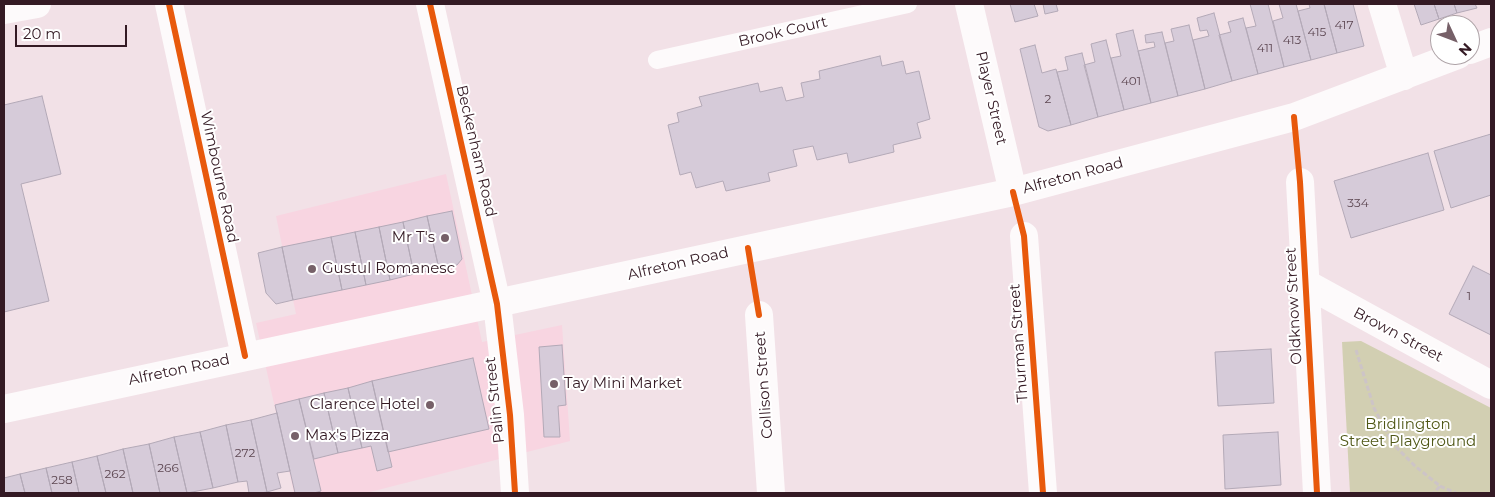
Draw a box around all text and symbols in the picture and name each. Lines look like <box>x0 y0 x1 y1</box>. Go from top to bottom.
street label: Brook Court <box>737 13 829 51</box>
scale bar <box>18 15 130 47</box>
north arrow <box>1430 15 1480 65</box>
house number: 417 <box>1334 18 1354 32</box>
text: 20 m <box>23 24 61 43</box>
house number: 415 <box>1308 25 1326 39</box>
house number: 413 <box>1283 33 1301 47</box>
text: N <box>1455 39 1476 60</box>
house number: 411 <box>1257 41 1273 55</box>
street label: Player Street <box>971 49 1011 147</box>
house number: 401 <box>1121 74 1141 88</box>
street label: Beckenham Road <box>452 83 500 219</box>
house number: 2 <box>1045 92 1051 106</box>
street label: Wimbourne Road <box>196 109 242 245</box>
street label: Alfreton Road <box>1021 154 1125 198</box>
house number: 334 <box>1347 196 1369 210</box>
place label: Mr T's <box>392 229 435 247</box>
marker: Mr T's <box>439 232 451 244</box>
street label: Alfreton Road <box>626 244 730 284</box>
street label: Oldknow Street <box>1282 247 1306 365</box>
place label: Gustul Romanesc <box>322 260 455 278</box>
marker: Gustul Romanesc <box>306 263 318 275</box>
street label: Thurman Street <box>1006 283 1032 403</box>
house number: 1 <box>1467 289 1471 303</box>
street label: Brown Street <box>1350 304 1446 366</box>
street label: Collison Street <box>751 331 777 439</box>
street label: Alfreton Road <box>127 350 231 390</box>
street label: Palin Street <box>482 356 508 444</box>
place label: Tay Mini Market <box>564 375 682 393</box>
marker: Tay Mini Market <box>548 378 560 390</box>
place label: Clarence Hotel <box>310 396 420 414</box>
marker: Clarence Hotel <box>424 399 436 411</box>
park label: Bridlington Street Playground <box>1340 416 1476 451</box>
place label: Max's Pizza <box>305 427 389 445</box>
marker: Max's Pizza <box>289 430 301 442</box>
house number: 272 <box>235 446 255 460</box>
house number: 266 <box>157 461 179 475</box>
house number: 262 <box>105 467 125 481</box>
house number: 258 <box>51 473 73 487</box>

